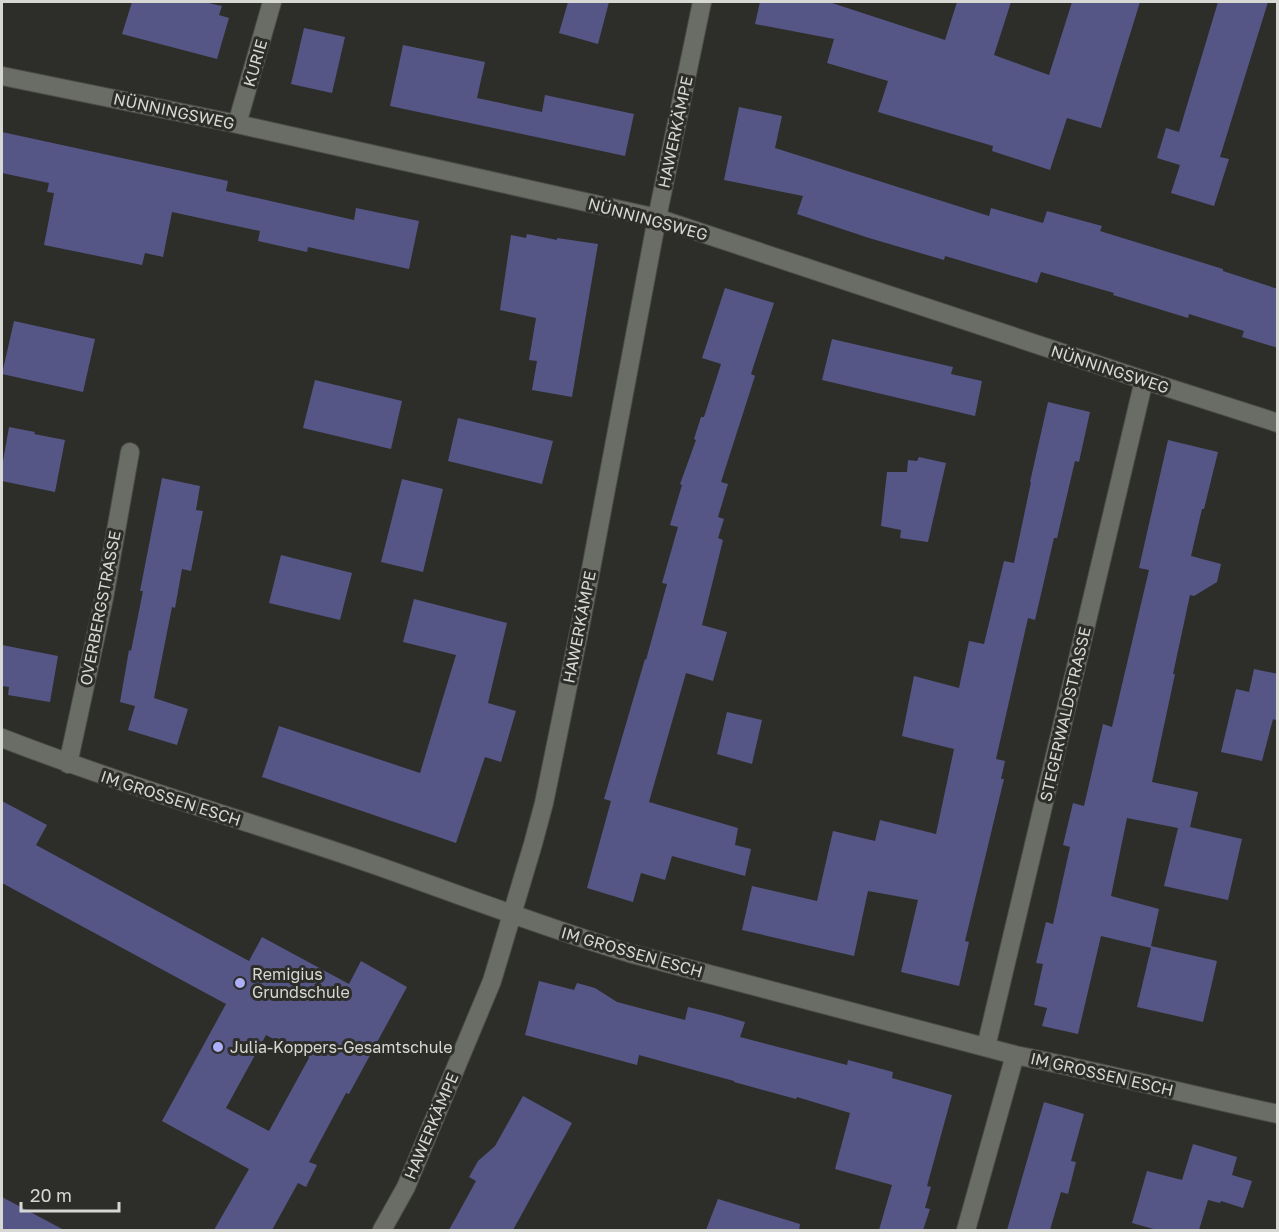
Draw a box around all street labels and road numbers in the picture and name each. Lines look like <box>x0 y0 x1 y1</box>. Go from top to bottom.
street label: KURIE <box>239 37 271 89</box>
street label: HAWERKÄMPE <box>653 74 697 190</box>
street label: NÜNNINGSWEG <box>112 88 236 134</box>
street label: NÜNNINGSWEG <box>586 193 710 245</box>
street label: NÜNNINGSWEG <box>1048 340 1172 398</box>
street label: OVERBERGSTRASSE <box>75 529 125 687</box>
street label: HAWERKÄMPE <box>558 569 600 685</box>
street label: STEGERWALDSTRASSE <box>1035 625 1095 803</box>
street label: IM GROSSEN ESCH <box>98 766 244 830</box>
street label: IM GROSSEN ESCH <box>559 922 705 982</box>
street label: IM GROSSEN ESCH <box>1029 1048 1175 1100</box>
street label: HAWERKÄMPE <box>400 1070 462 1182</box>

